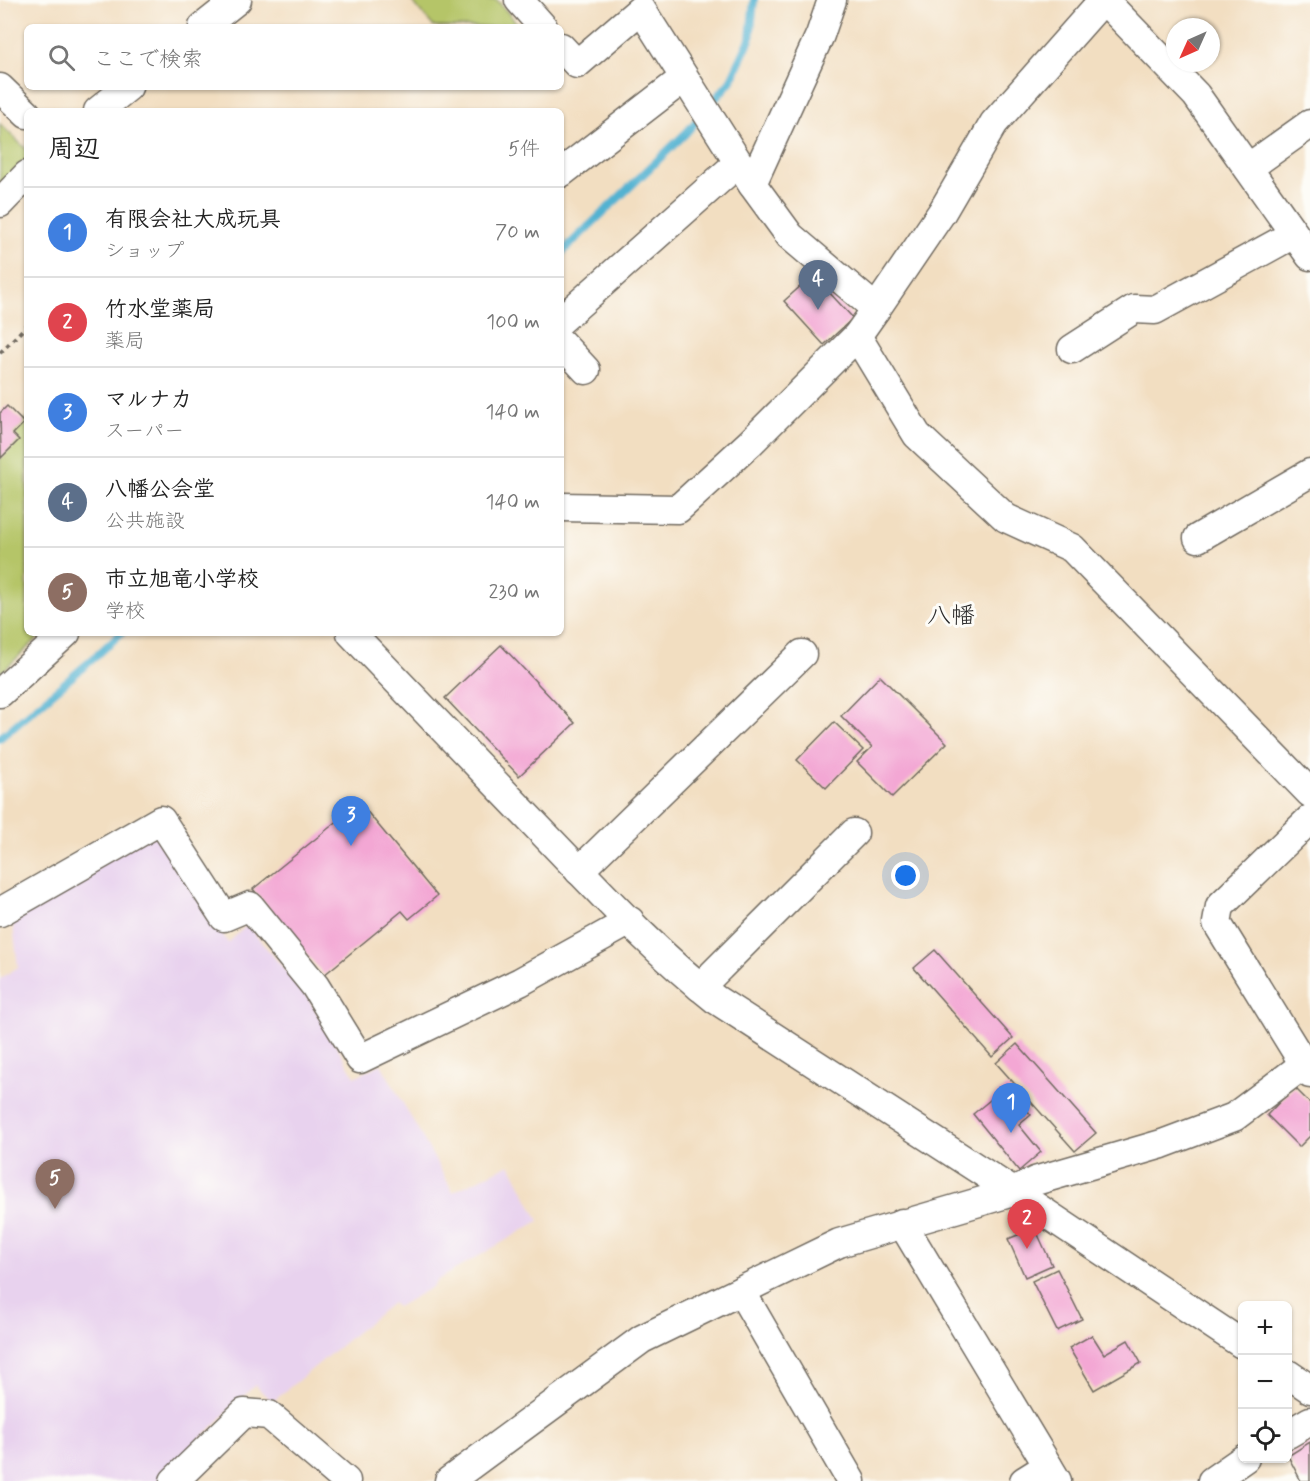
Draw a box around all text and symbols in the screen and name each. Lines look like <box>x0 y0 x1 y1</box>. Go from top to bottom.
north arrow <box>1166 18 1220 72</box>
search box <box>24 24 564 90</box>
icon: search <box>45 41 78 74</box>
text: ここで検索 <box>93 46 203 74</box>
text: 周辺 <box>48 133 100 167</box>
text: 5件 <box>508 136 540 163</box>
text: 有限会社大成玩具 <box>105 206 281 234</box>
text: 1 <box>63 219 72 246</box>
text: 70 m <box>495 219 540 246</box>
text: ショップ <box>105 238 184 265</box>
pin: 4 <box>798 260 838 310</box>
text: 竹水堂薬局 <box>105 296 215 324</box>
text: 2 <box>63 309 72 336</box>
text: 100 m <box>486 309 540 336</box>
text: 薬局 <box>105 328 145 355</box>
text: マルナカ <box>105 386 193 414</box>
text: 3 <box>63 399 72 426</box>
text: 140 m <box>486 399 540 426</box>
text: スーパー <box>105 418 184 445</box>
text: 八幡公会堂 <box>105 476 215 504</box>
text: 4 <box>62 489 73 516</box>
text: 140 m <box>486 489 540 516</box>
text: 公共施設 <box>105 508 185 535</box>
text: 市立旭竜小学校 <box>105 566 259 594</box>
text: 5 <box>62 579 74 606</box>
text: 230 m <box>488 579 540 606</box>
text: 学校 <box>105 598 145 625</box>
district label: 八幡 <box>927 601 975 632</box>
pin: 3 <box>332 796 370 846</box>
your location <box>891 861 920 890</box>
pin: 1 <box>992 1084 1030 1133</box>
pin: 5 <box>36 1160 74 1209</box>
pin: 2 <box>1008 1200 1046 1249</box>
map controls <box>1238 1301 1292 1463</box>
button: + <box>1238 1301 1292 1355</box>
button: − <box>1238 1355 1292 1409</box>
button: locate <box>1238 1409 1292 1463</box>

